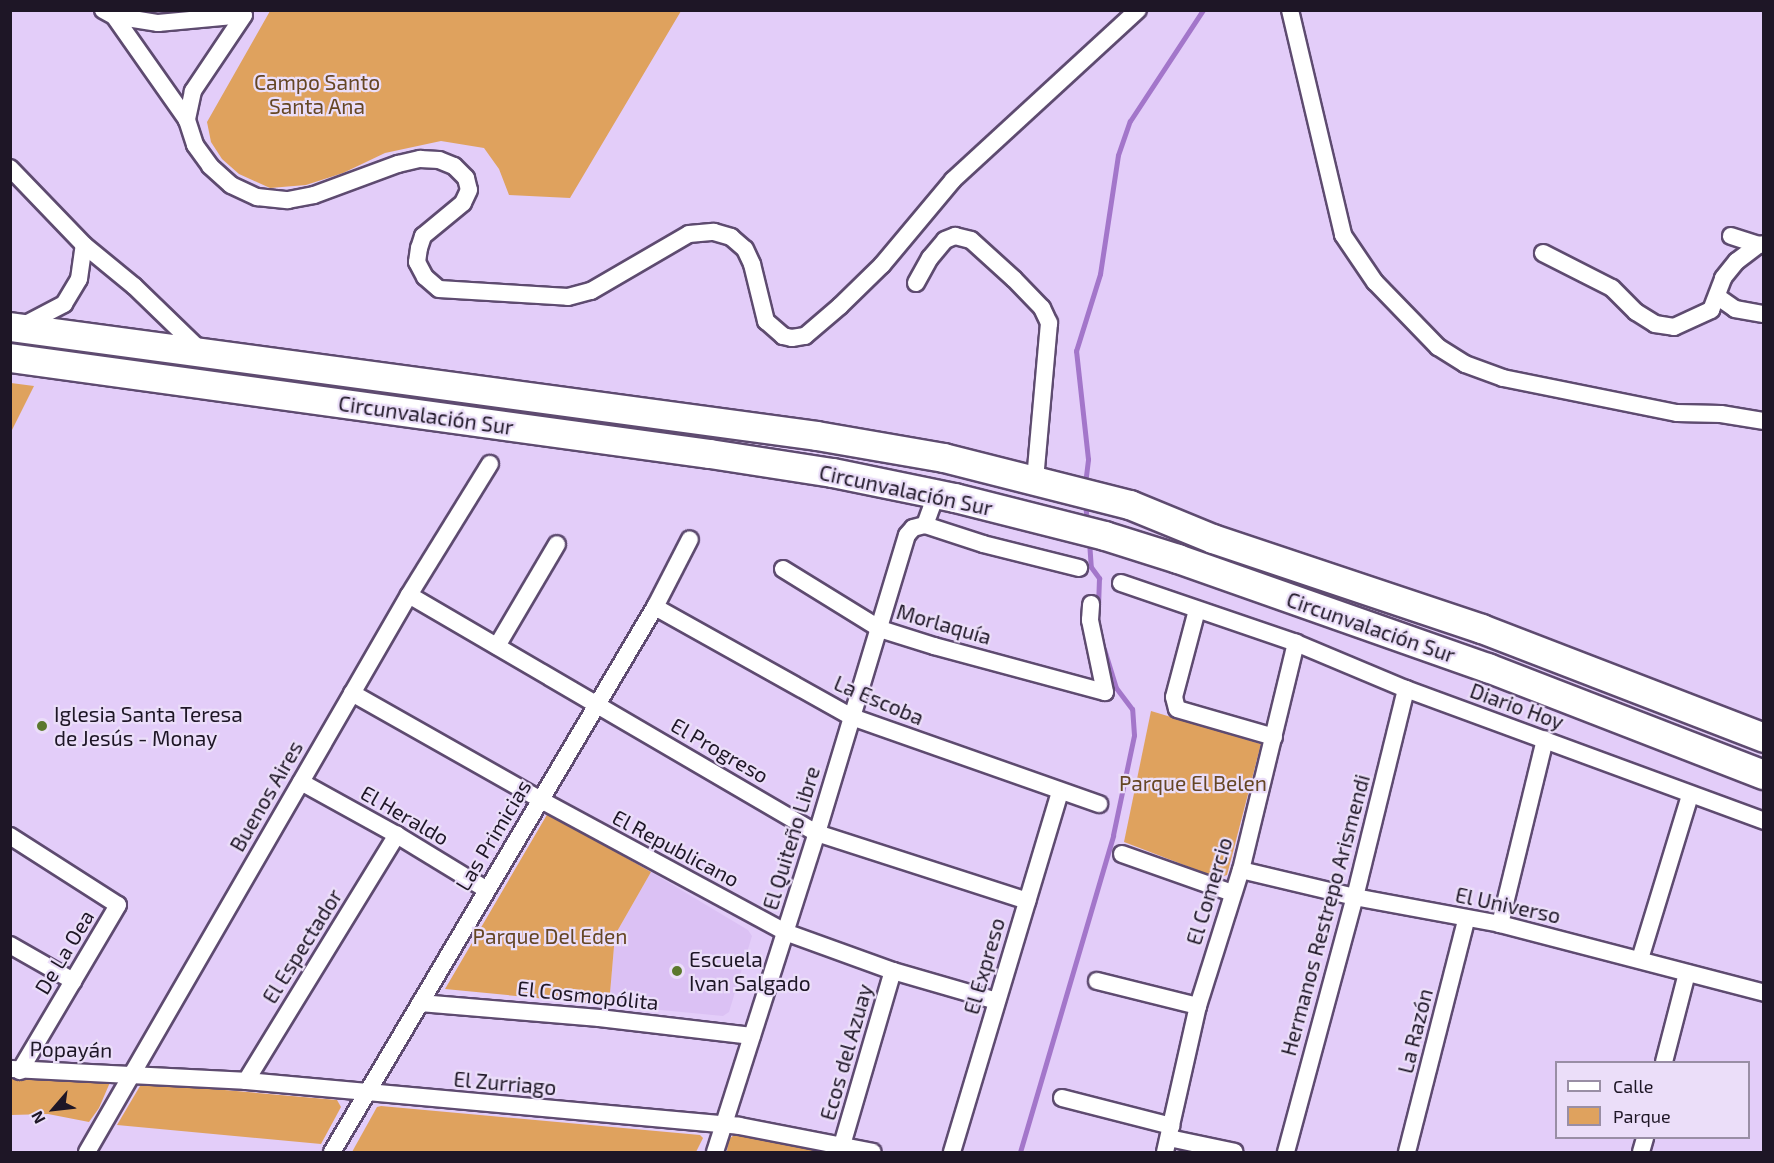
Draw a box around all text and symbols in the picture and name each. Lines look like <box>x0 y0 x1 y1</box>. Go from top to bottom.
park label: Campo Santo Santa Ana <box>254 69 380 119</box>
street label: Circunvalación Sur <box>337 390 515 440</box>
street label: Circunvalación Sur <box>817 459 995 521</box>
street label: Circunvalación Sur <box>1283 586 1459 668</box>
street label: Morlaquía <box>894 598 994 650</box>
street label: La Escoba <box>830 670 928 730</box>
street label: Diario Hoy <box>1467 677 1567 735</box>
place label: Iglesia Santa Teresa de Jesús - Monay <box>54 701 243 751</box>
street label: El Progreso <box>667 712 773 788</box>
marker: Iglesia Santa Teresa de Jesús - Monay <box>35 719 49 733</box>
street label: Buenos Aires <box>224 736 308 856</box>
street label: El Quiteño Libre <box>757 763 825 913</box>
park label: Parque El Belen <box>1119 770 1267 796</box>
street label: Hermanos Restrepo Arismendi <box>1275 771 1375 1059</box>
street label: Las Primicias <box>450 775 536 895</box>
street label: El Heraldo <box>356 780 454 850</box>
street label: El Republicano <box>608 804 744 892</box>
street label: El Comercio <box>1181 834 1237 948</box>
street label: El Universo <box>1453 882 1563 928</box>
street label: El Espectador <box>257 884 347 1008</box>
street label: De La Oea <box>29 905 99 999</box>
street label: El Expreso <box>958 915 1010 1017</box>
park label: Parque Del Eden <box>472 923 628 949</box>
place label: Escuela Ivan Salgado <box>689 946 811 996</box>
marker: Escuela Ivan Salgado <box>670 964 684 978</box>
street label: El Cosmopólita <box>516 975 660 1015</box>
street label: Ecos del Azuay <box>814 980 878 1124</box>
street label: La Razón <box>1392 986 1438 1076</box>
street label: Popayán <box>29 1036 113 1062</box>
legend <box>1555 1061 1750 1139</box>
street label: El Zurriago <box>452 1066 558 1100</box>
text: Calle <box>1613 1075 1654 1097</box>
north arrow <box>24 1079 84 1139</box>
text: Parque <box>1613 1105 1671 1127</box>
text: N <box>27 1108 49 1127</box>

